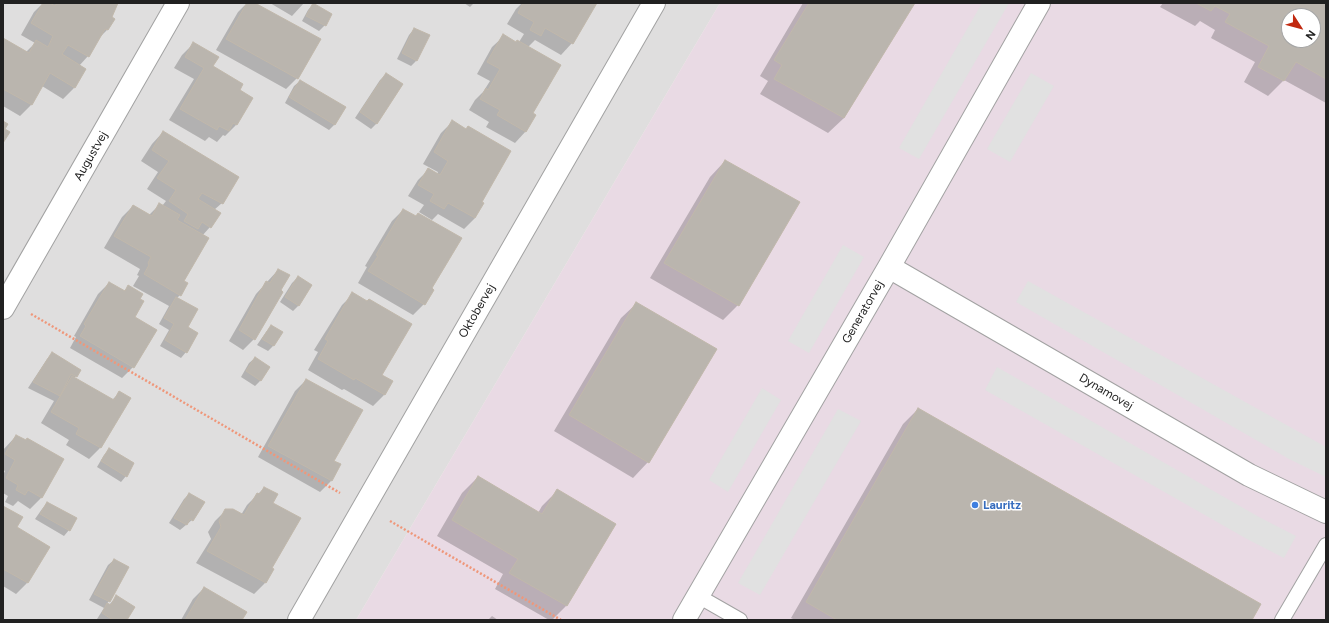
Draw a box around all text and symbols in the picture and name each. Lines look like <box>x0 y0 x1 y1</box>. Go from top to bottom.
north arrow <box>1281 8 1321 48</box>
text: N <box>1303 27 1318 42</box>
street label: Augustvej <box>71 129 111 183</box>
street label: Generatorvej <box>839 278 887 346</box>
street label: Oktobervej <box>456 281 498 341</box>
street label: Dynamovej <box>1076 371 1136 413</box>
place label: Lauritz <box>983 498 1021 512</box>
marker: Lauritz <box>970 500 980 510</box>

